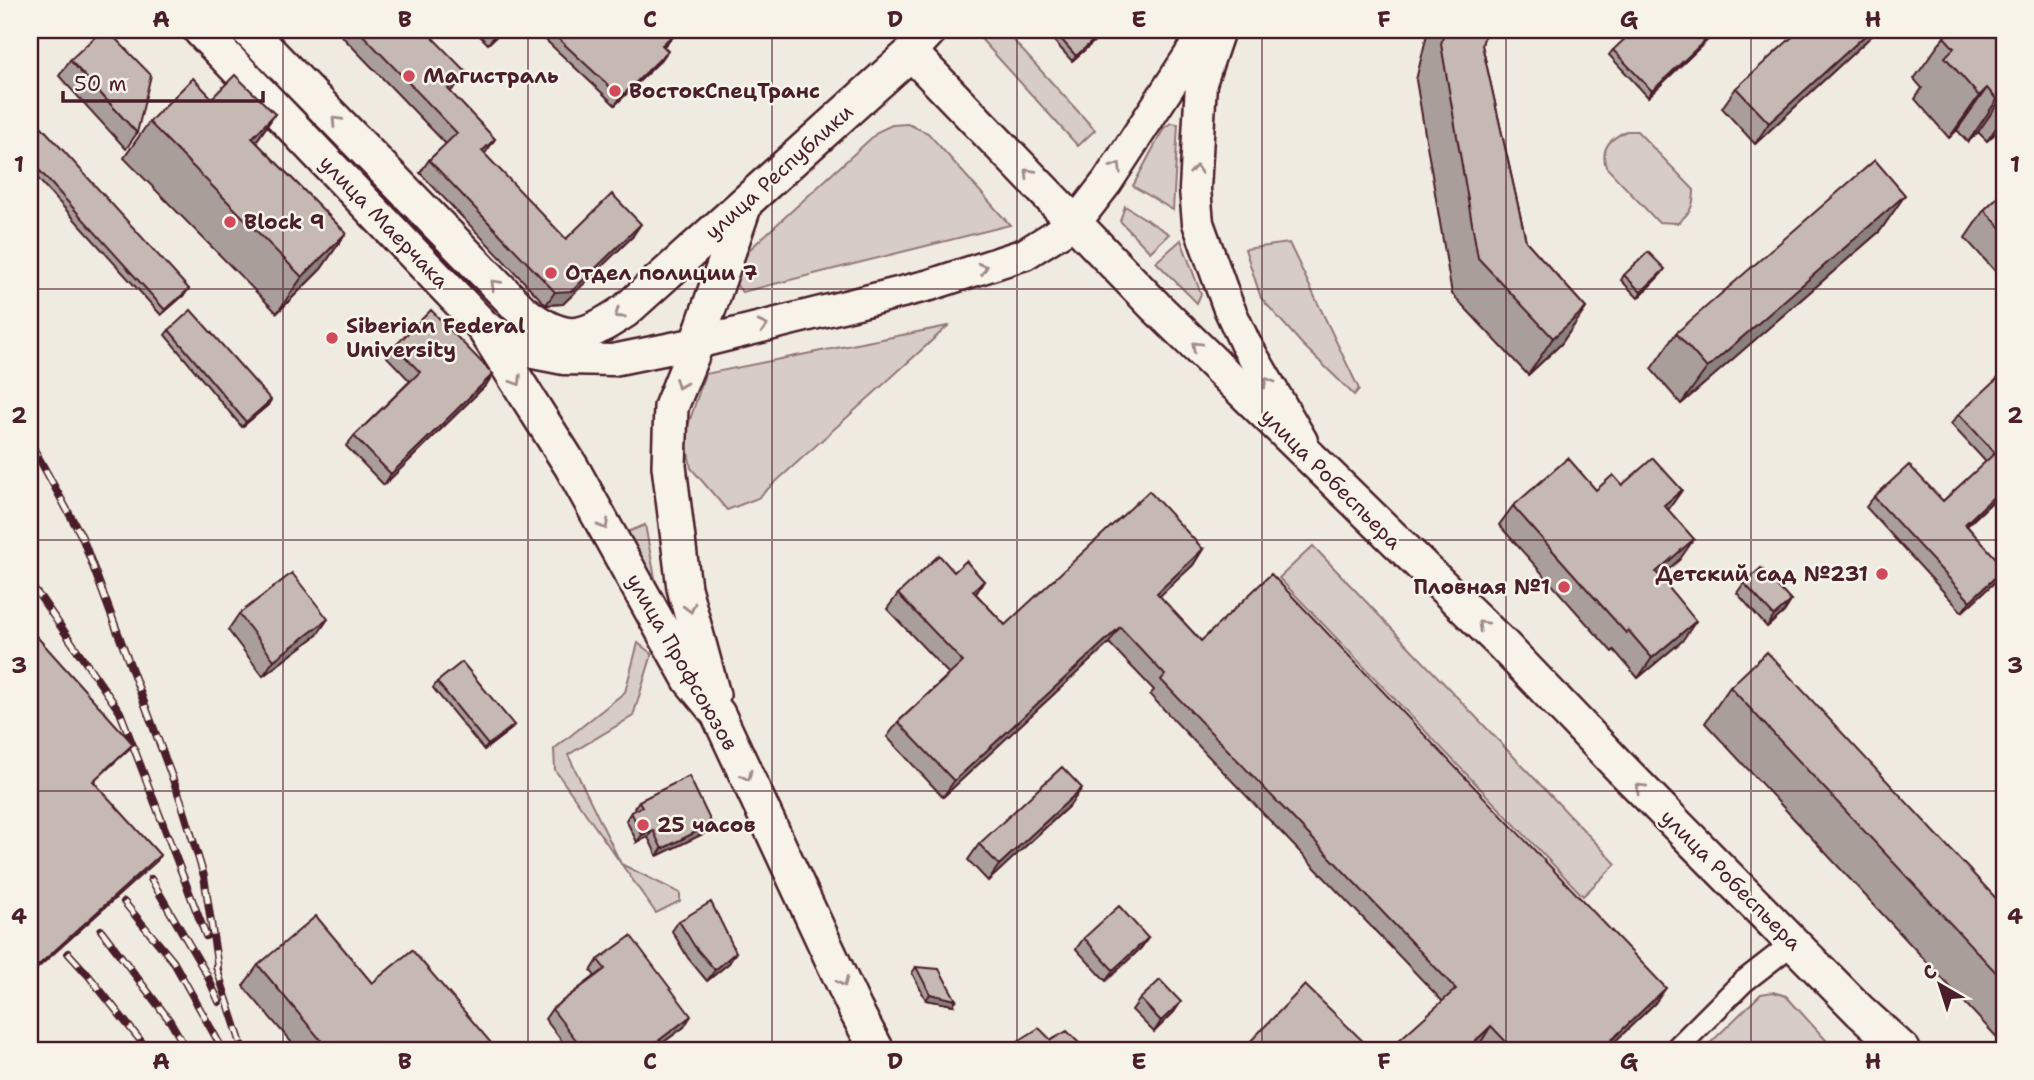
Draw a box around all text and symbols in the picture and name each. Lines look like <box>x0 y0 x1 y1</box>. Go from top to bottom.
text: A <box>152 4 170 34</box>
text: B <box>398 4 412 34</box>
text: C <box>643 4 657 34</box>
text: D <box>887 4 903 34</box>
text: E <box>1131 4 1147 34</box>
text: F <box>1377 4 1391 34</box>
text: G <box>1620 4 1639 34</box>
text: H <box>1865 4 1881 34</box>
scale bar <box>63 60 262 104</box>
place label: Магистраль <box>423 62 559 90</box>
marker: Магистраль <box>401 68 417 84</box>
text: 50 m <box>74 70 127 98</box>
place label: ВостокСпецТранс <box>629 77 820 105</box>
marker: ВостокСпецТранс <box>607 83 623 99</box>
street label: улица Республики <box>699 98 859 246</box>
one-way arrow <box>332 116 345 129</box>
text: 1 <box>14 149 24 179</box>
street label: улица Маерчака <box>313 149 455 295</box>
text: 1 <box>2010 149 2020 179</box>
one-way arrow <box>1108 162 1121 175</box>
one-way arrow <box>1188 164 1203 175</box>
one-way arrow <box>1024 169 1037 182</box>
place label: Block 9 <box>244 208 324 236</box>
marker: Block 9 <box>222 214 238 230</box>
place label: Отдел полиции 7 <box>565 259 758 287</box>
one-way arrow <box>976 262 989 276</box>
marker: Отдел полиции 7 <box>543 265 559 281</box>
one-way arrow <box>491 279 504 292</box>
one-way arrow <box>614 306 627 318</box>
place label: Siberian Federal University <box>346 312 525 364</box>
one-way arrow <box>757 320 769 334</box>
marker: Siberian Federal University <box>324 330 340 346</box>
one-way arrow <box>1192 342 1204 354</box>
one-way arrow <box>509 374 522 387</box>
one-way arrow <box>675 377 689 389</box>
one-way arrow <box>1263 377 1276 390</box>
text: 2 <box>11 400 27 430</box>
text: 2 <box>2007 400 2023 430</box>
street label: улица Робеспьера <box>1254 402 1408 556</box>
one-way arrow <box>596 518 609 531</box>
place label: Детский сад №231 <box>1655 560 1868 588</box>
marker: Детский сад №231 <box>1874 566 1890 582</box>
street label: улица Профсоюзов <box>620 568 744 756</box>
place label: Пловная №1 <box>1413 573 1550 601</box>
marker: Пловная №1 <box>1556 579 1572 595</box>
one-way arrow <box>681 602 696 614</box>
one-way arrow <box>1477 620 1490 633</box>
text: 3 <box>11 650 27 680</box>
text: 3 <box>2007 650 2023 680</box>
one-way arrow <box>738 769 752 781</box>
one-way arrow <box>1636 783 1649 796</box>
street label: улица Робеспьера <box>1654 803 1808 957</box>
place label: 25 часов <box>657 811 756 839</box>
marker: 25 часов <box>635 817 651 833</box>
text: 4 <box>11 901 27 931</box>
text: 4 <box>2007 901 2023 931</box>
north arrow <box>1904 950 1974 1020</box>
text: С <box>1917 959 1942 986</box>
one-way arrow <box>835 975 849 988</box>
text: A <box>152 1046 170 1076</box>
text: B <box>398 1046 412 1076</box>
text: C <box>643 1046 657 1076</box>
text: D <box>887 1046 903 1076</box>
text: E <box>1131 1046 1147 1076</box>
text: F <box>1377 1046 1391 1076</box>
text: G <box>1620 1046 1639 1076</box>
text: H <box>1865 1046 1881 1076</box>

